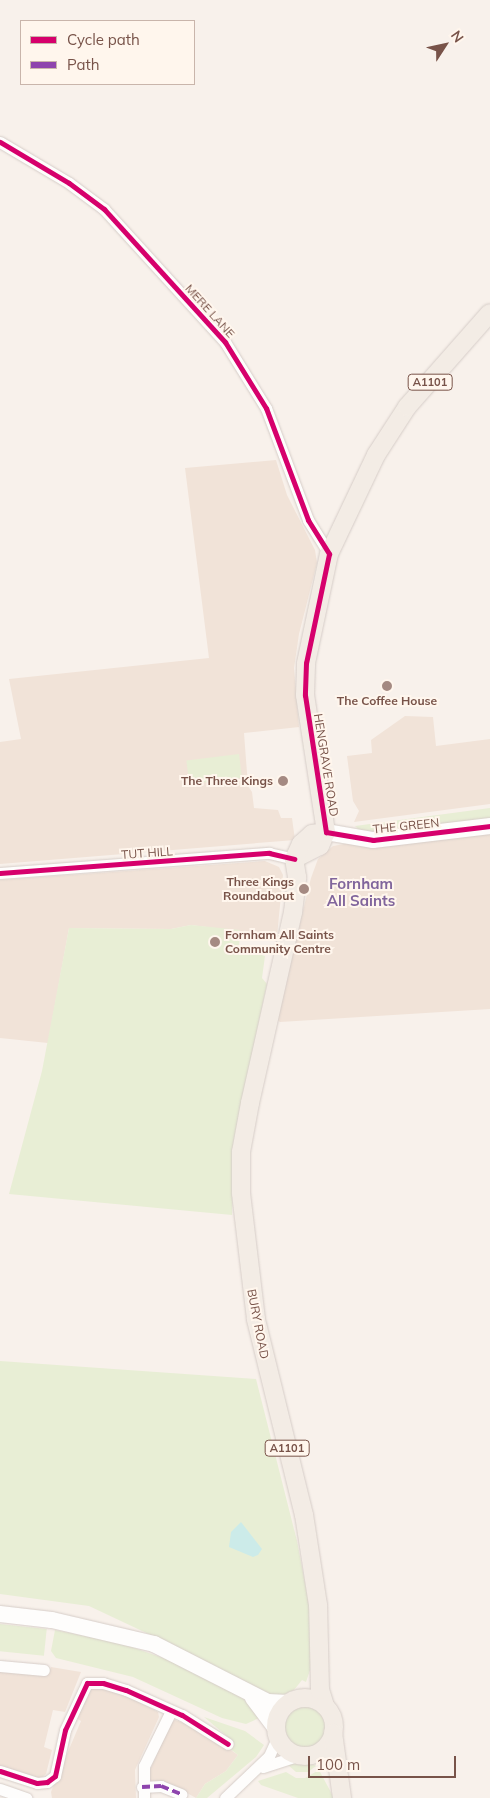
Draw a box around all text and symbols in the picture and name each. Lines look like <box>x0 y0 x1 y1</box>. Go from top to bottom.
legend <box>20 20 195 85</box>
north arrow <box>420 20 470 70</box>
text: N <box>447 27 468 46</box>
text: Cycle path <box>67 30 140 49</box>
text: Path <box>67 55 99 74</box>
street label: MERE LANE <box>182 281 238 341</box>
road number: A1101 <box>408 374 452 391</box>
marker: The Coffee House <box>381 680 393 692</box>
place label: The Coffee House <box>337 694 437 708</box>
street label: HENGRAVE ROAD <box>311 713 341 817</box>
place label: The Three Kings <box>181 774 273 788</box>
marker: The Three Kings <box>277 775 289 787</box>
street label: THE GREEN <box>372 815 440 837</box>
street label: TUT HILL <box>121 844 173 862</box>
district label: Fornham All Saints <box>327 874 395 909</box>
place label: Three Kings Roundabout <box>223 875 294 903</box>
marker: Three Kings Roundabout <box>298 883 310 895</box>
place label: Fornham All Saints Community Centre <box>225 928 334 956</box>
marker: Fornham All Saints Community Centre <box>209 936 221 948</box>
street label: BURY ROAD <box>244 1288 272 1360</box>
road number: A1101 <box>264 1440 310 1456</box>
scale bar <box>310 1746 458 1778</box>
text: 100 m <box>316 1755 360 1774</box>

